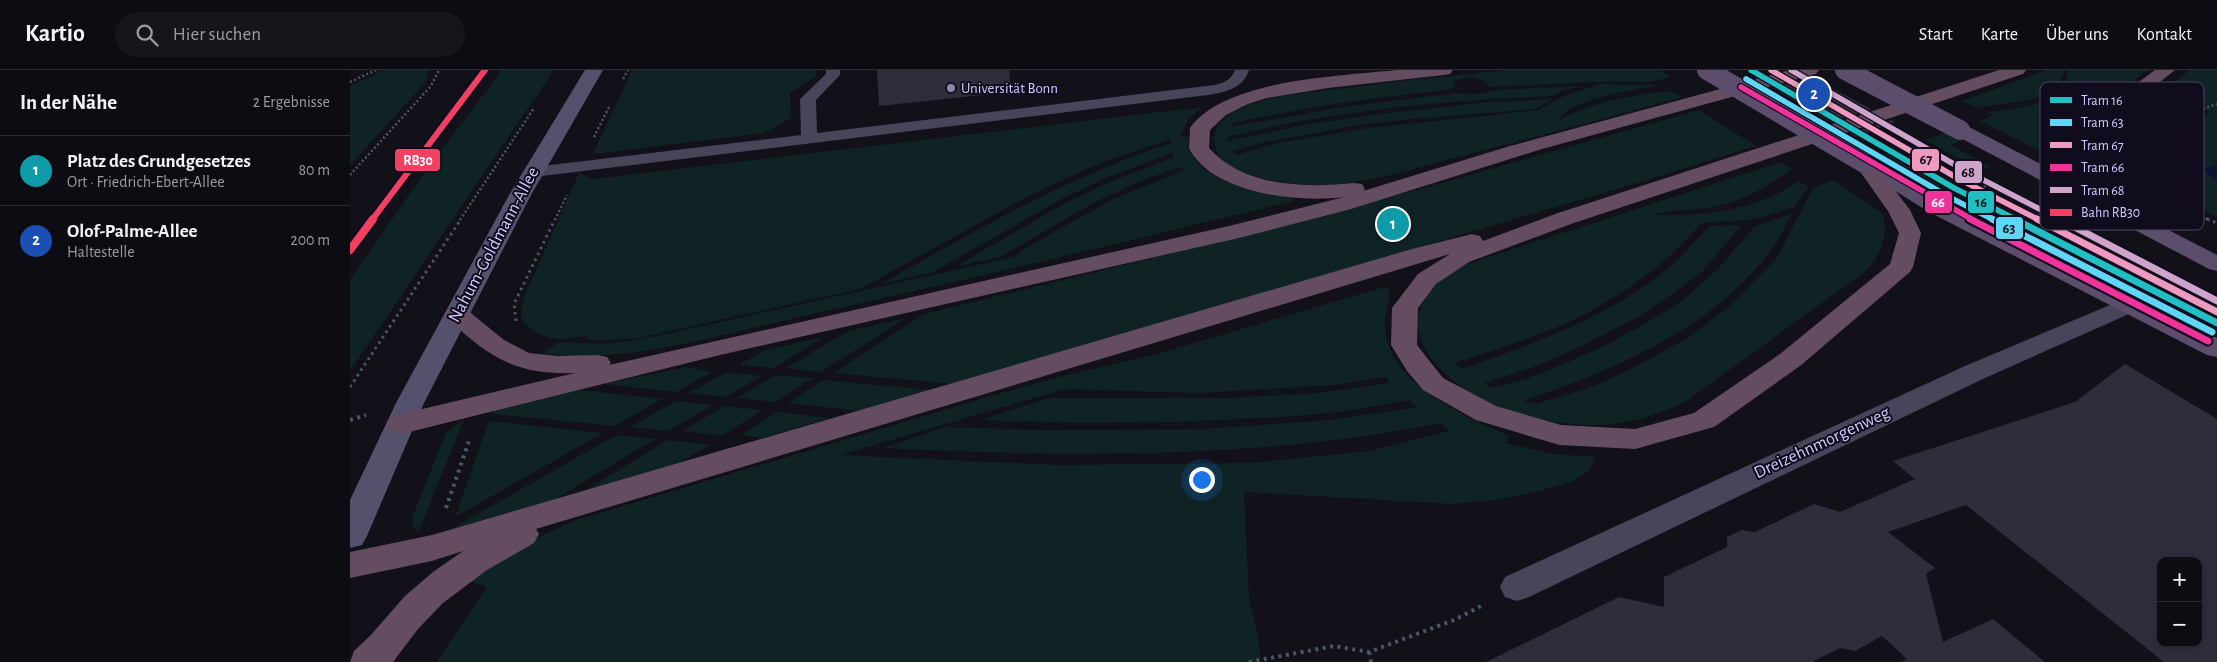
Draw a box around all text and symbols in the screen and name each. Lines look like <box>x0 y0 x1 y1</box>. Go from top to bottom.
search box <box>115 12 465 57</box>
icon: search <box>133 21 161 49</box>
text: Kartio <box>25 22 85 46</box>
text: Hier suchen <box>173 25 261 44</box>
text: Start <box>1919 26 1953 44</box>
text: Karte <box>1981 26 2018 44</box>
text: Über uns <box>2046 26 2109 44</box>
text: Kontakt <box>2137 26 2192 44</box>
pin: 2 <box>1798 75 1830 113</box>
place label: Universität Bonn <box>961 81 1058 96</box>
marker: Universität Bonn <box>945 82 957 94</box>
legend <box>2040 82 2204 230</box>
text: In der Nähe <box>20 92 117 113</box>
text: 2 Ergebnisse <box>253 94 330 110</box>
text: Tram 16 <box>2081 94 2123 108</box>
text: Tram 63 <box>2081 116 2124 130</box>
text: Tram 67 <box>2081 139 2124 153</box>
line badge: RB30 <box>394 148 441 172</box>
line badge: 67 <box>1911 148 1940 172</box>
text: Platz des Grundgesetzes <box>67 152 251 171</box>
text: 67 <box>1920 153 1932 167</box>
text: RB30 <box>403 154 433 168</box>
line badge: 68 <box>1954 160 1983 184</box>
text: Tram 66 <box>2081 161 2124 175</box>
text: 1 <box>33 162 39 178</box>
text: 80 m <box>299 162 330 178</box>
street label: Nahum-Goldmann-Allee <box>445 164 543 326</box>
text: 68 <box>1961 166 1975 180</box>
text: Ort · Friedrich-Ebert-Allee <box>67 174 225 190</box>
text: Tram 68 <box>2081 184 2124 198</box>
line badge: 66 <box>1924 190 1953 214</box>
line badge: 16 <box>1967 190 1995 214</box>
text: 66 <box>1931 196 1945 210</box>
text: 16 <box>1975 196 1987 210</box>
pin: 1 <box>1377 205 1409 243</box>
text: Bahn RB30 <box>2081 206 2140 220</box>
line badge: 63 <box>1995 216 2024 240</box>
text: Olof-Palme-Allee <box>67 222 198 241</box>
text: 63 <box>2003 222 2015 236</box>
text: 2 <box>32 232 40 248</box>
text: 200 m <box>290 232 330 248</box>
text: Haltestelle <box>67 244 135 260</box>
street label: Dreizehnmorgenweg <box>1751 404 1893 482</box>
your location <box>1189 467 1215 493</box>
map controls <box>2157 557 2202 647</box>
button: + <box>2157 557 2202 602</box>
button: − <box>2157 602 2202 647</box>

